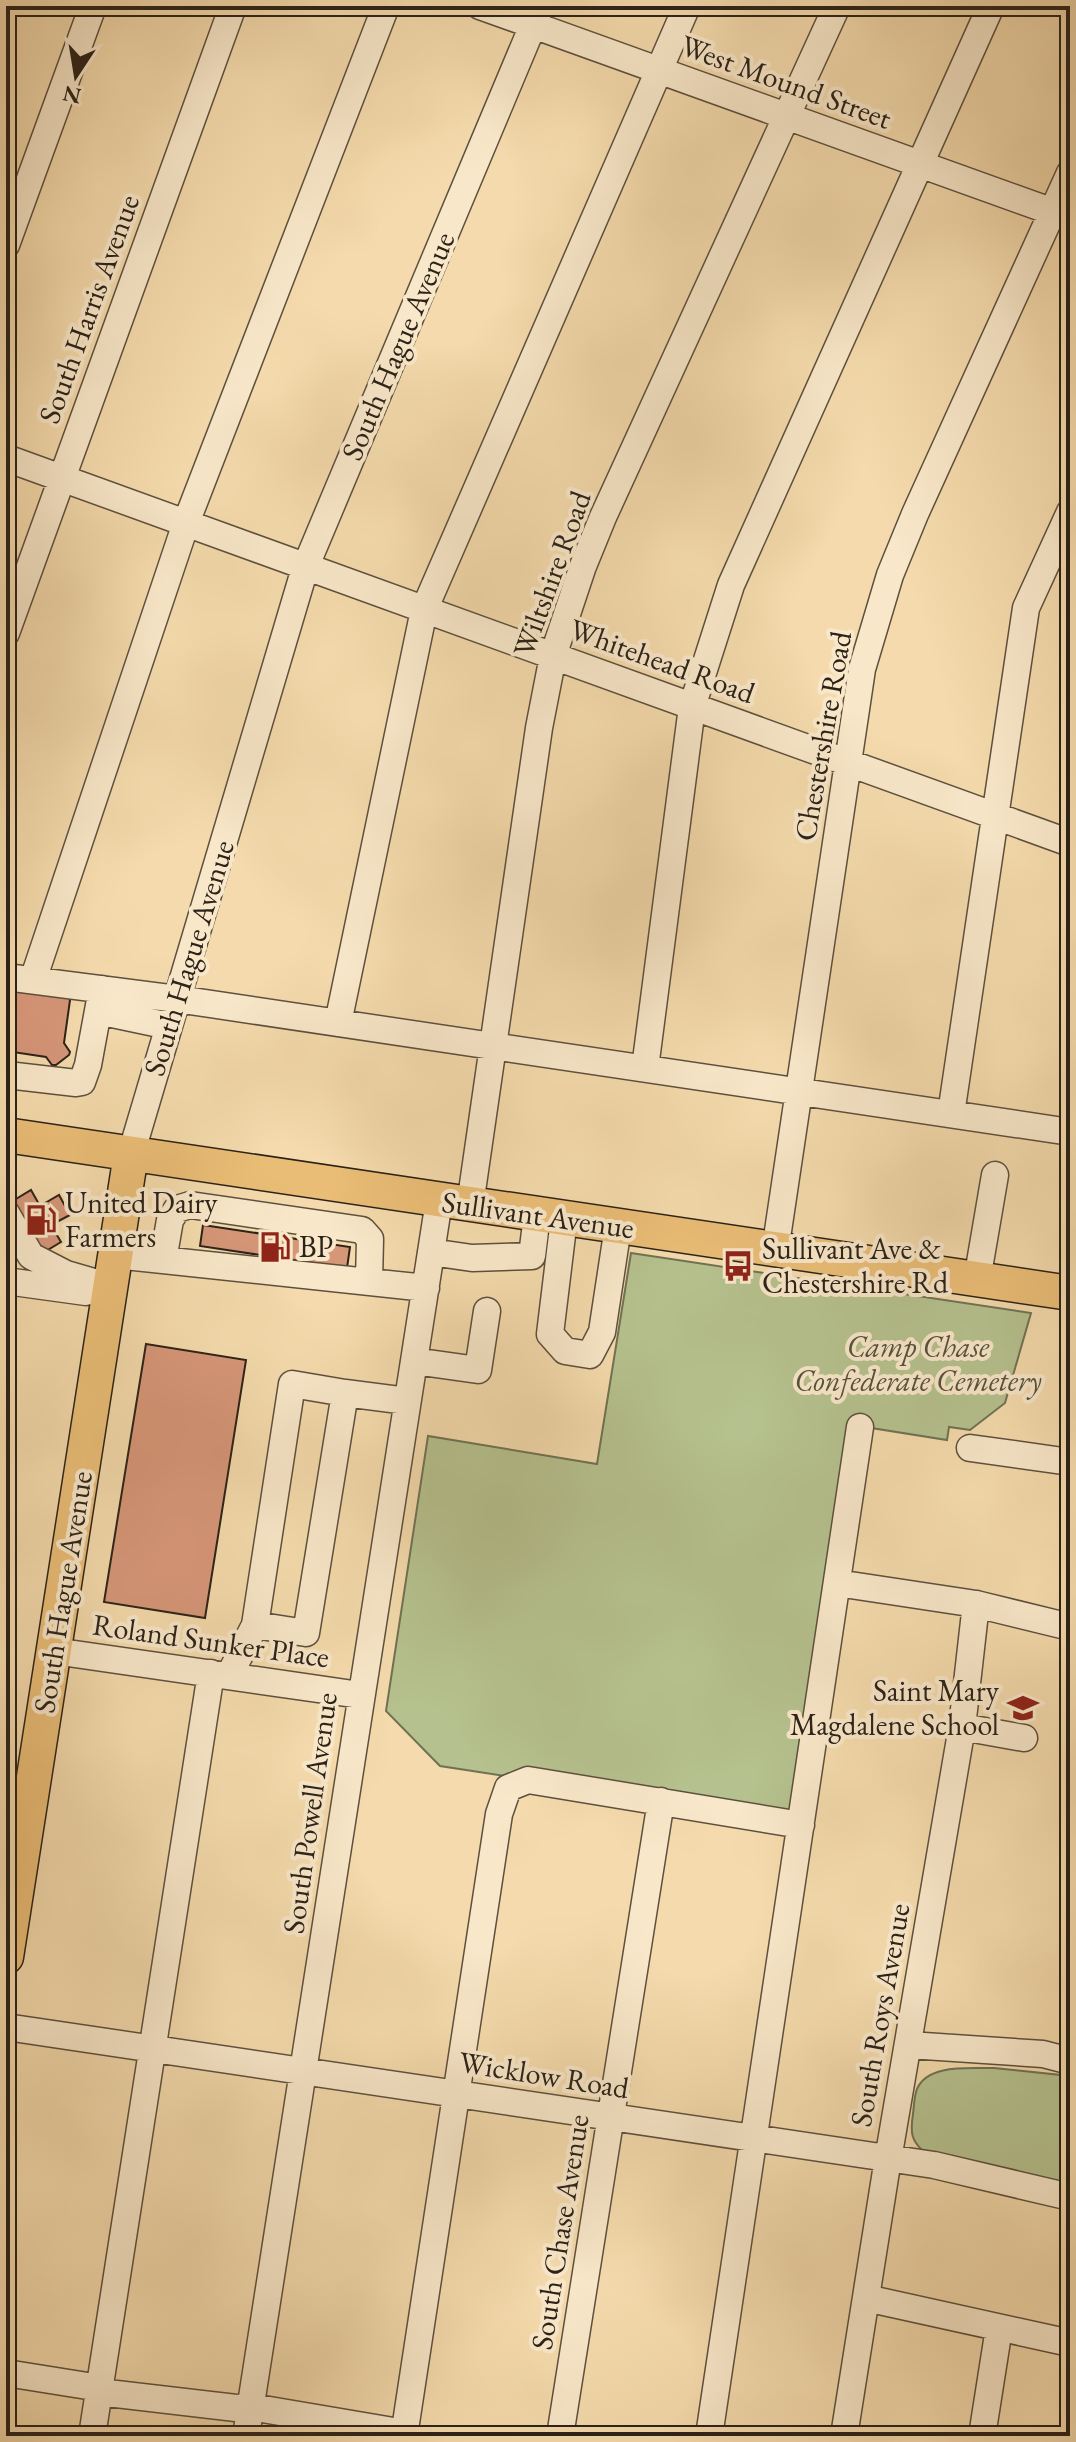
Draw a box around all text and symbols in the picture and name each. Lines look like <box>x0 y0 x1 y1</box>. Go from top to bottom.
street label: West Mound Street <box>676 25 897 138</box>
north arrow <box>36 36 116 116</box>
text: N <box>60 79 84 111</box>
street label: South Harris Avenue <box>29 189 148 429</box>
street label: South Hague Avenue <box>332 226 463 466</box>
street label: Wiltshire Road <box>503 485 600 662</box>
street label: Whitehead Road <box>564 609 761 712</box>
street label: Chestershire Road <box>785 627 860 844</box>
street label: South Hague Avenue <box>134 835 243 1080</box>
street label: Sullivant Avenue <box>440 1182 637 1247</box>
place label: United Dairy Farmers <box>65 1183 218 1256</box>
fuel station icon: United Dairy Farmers <box>24 1203 58 1237</box>
place label: BP <box>299 1227 333 1266</box>
place label: Sullivant Ave & Chestershire Rd <box>762 1229 949 1302</box>
fuel station icon: BP <box>258 1230 292 1264</box>
bus stop icon: Sullivant Ave & Chestershire Rd <box>721 1249 755 1283</box>
park label: Camp Chase Confederate Cemetery <box>794 1327 1042 1400</box>
street label: South Hague Avenue <box>24 1468 101 1716</box>
street label: Roland Sunker Place <box>90 1605 332 1676</box>
place label: Saint Mary Magdalene School <box>790 1671 1000 1744</box>
street label: South Powell Avenue <box>273 1690 346 1936</box>
school or university icon: Saint Mary Magdalene School <box>1006 1691 1040 1725</box>
street label: South Roys Avenue <box>841 1900 918 2130</box>
street label: Wicklow Road <box>456 2042 633 2107</box>
street label: South Chase Avenue <box>522 2111 597 2352</box>

